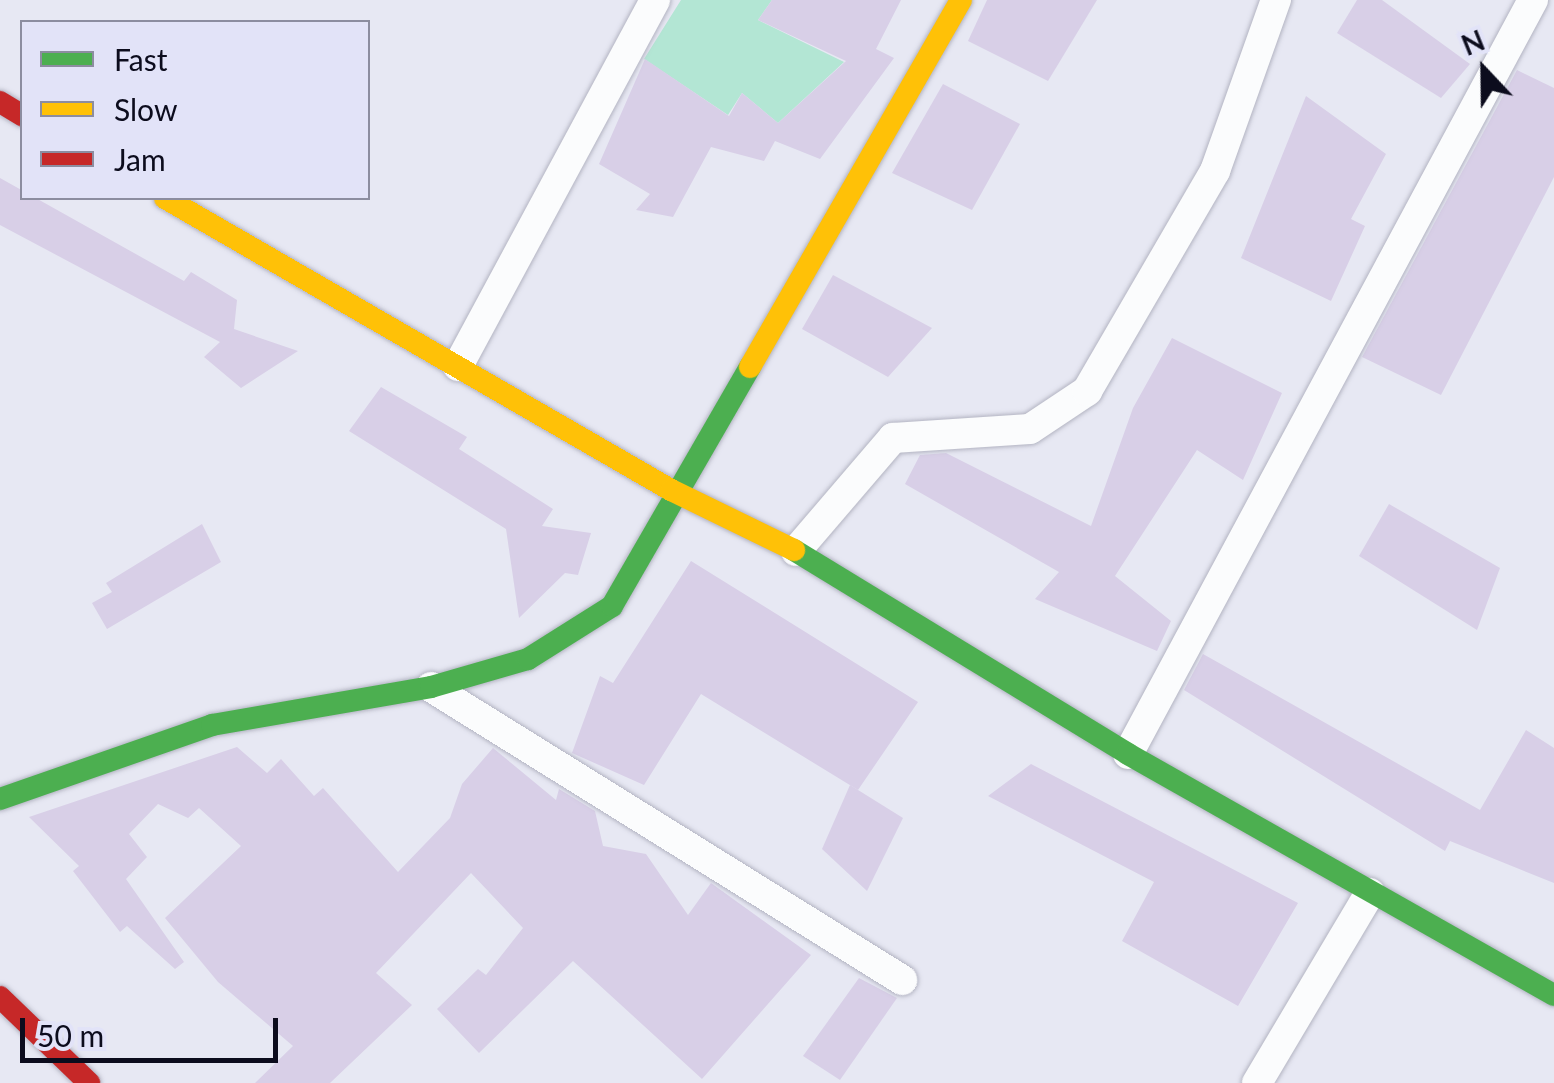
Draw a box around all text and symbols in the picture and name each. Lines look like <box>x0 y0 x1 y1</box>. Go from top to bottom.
legend <box>20 20 370 200</box>
north arrow <box>1434 20 1534 120</box>
text: N <box>1456 22 1489 62</box>
text: Fast <box>114 41 168 77</box>
text: Slow <box>114 91 177 127</box>
text: Jam <box>114 141 166 177</box>
scale bar <box>25 998 282 1060</box>
text: 50 m <box>37 1017 104 1053</box>

